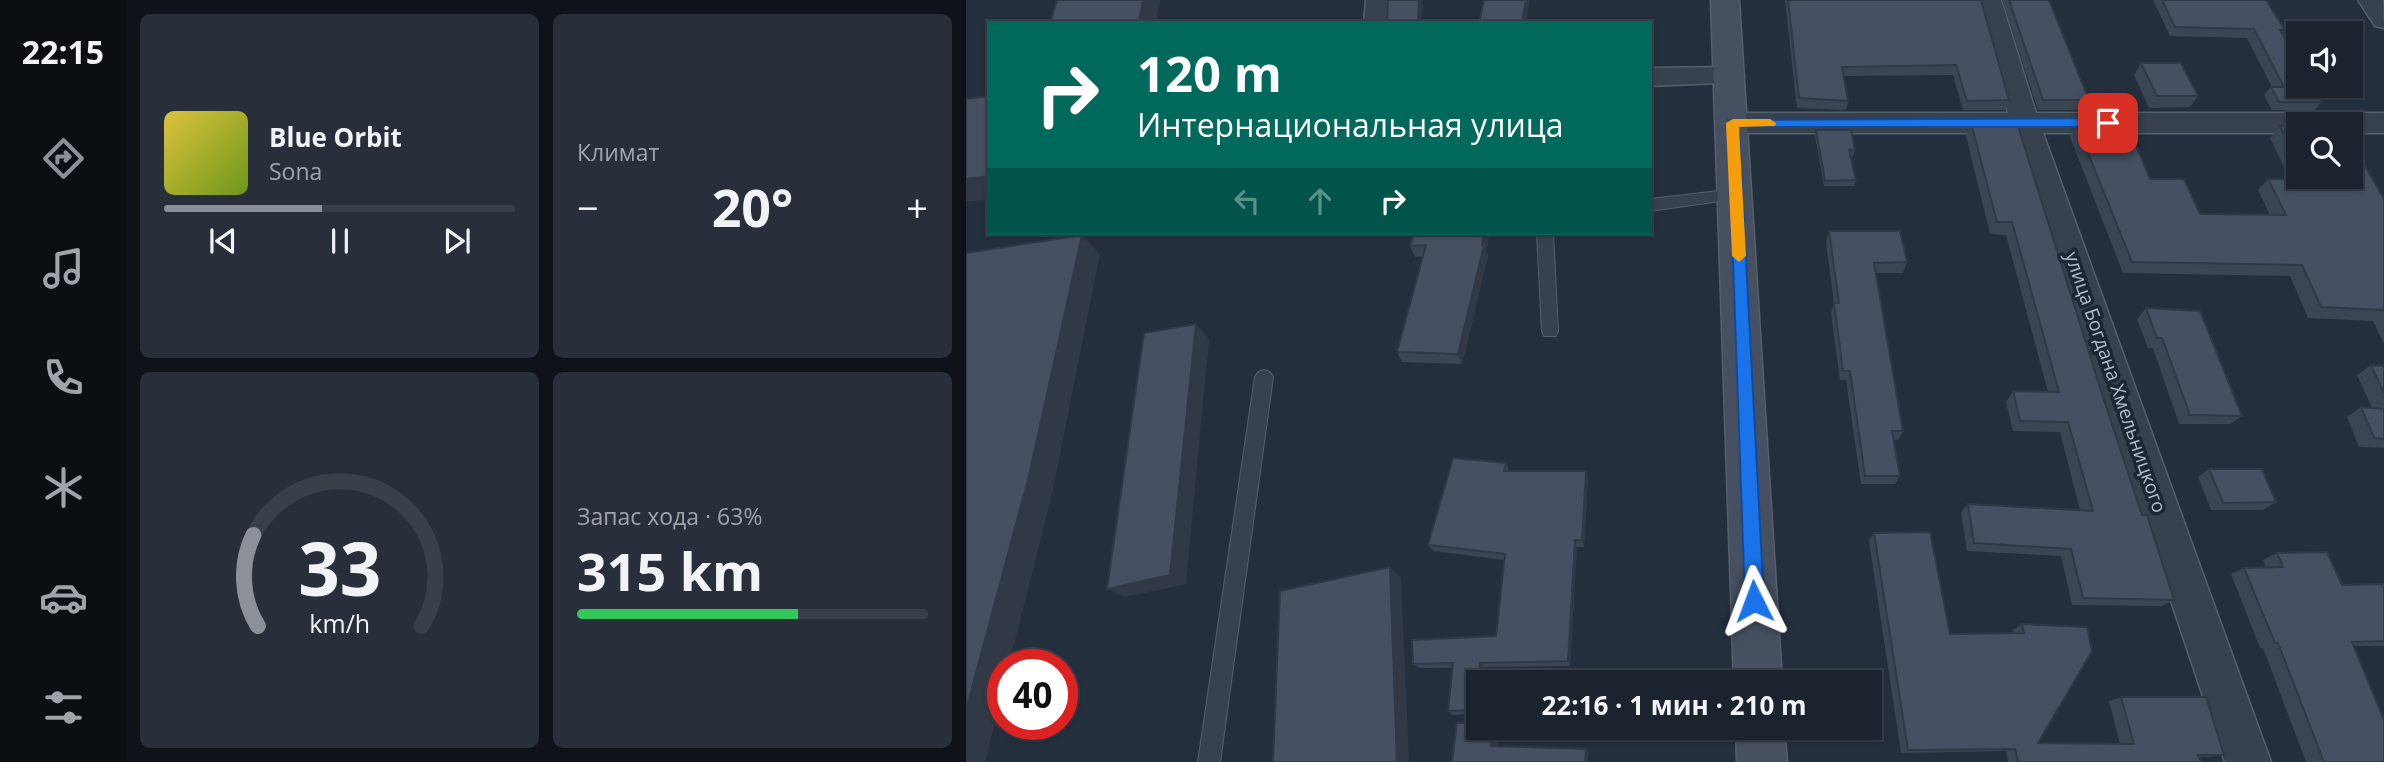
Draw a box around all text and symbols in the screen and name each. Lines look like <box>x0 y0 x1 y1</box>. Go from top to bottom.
map controls <box>2286 21 2363 189</box>
button: sound <box>2286 21 2363 98</box>
text: 22:15 <box>22 30 104 73</box>
text: 120 m <box>1137 40 1282 106</box>
icon: right <box>1022 49 1113 140</box>
pin <box>2078 93 2138 153</box>
text: Интернациональная улица <box>1137 103 1564 146</box>
icon: arrive <box>2089 104 2127 142</box>
button: search <box>2286 112 2363 189</box>
text: Blue Orbit <box>269 119 402 155</box>
icon: directions <box>39 134 88 183</box>
text: Климат <box>577 136 659 168</box>
text: Sona <box>269 155 322 187</box>
text: 20° <box>712 171 793 242</box>
text: − <box>577 181 599 233</box>
text: + <box>906 181 928 233</box>
icon: left <box>1228 182 1266 220</box>
icon: ahead <box>1301 182 1339 220</box>
icon: right <box>1374 182 1412 220</box>
icon: previous <box>204 222 242 260</box>
icon: pause <box>321 222 359 260</box>
icon: next <box>438 222 476 260</box>
icon: music <box>39 244 88 293</box>
street label: улица Богдана Хмельницкого <box>2059 248 2173 516</box>
icon: phone <box>39 353 88 402</box>
icon: climate <box>39 463 88 512</box>
text: Запас хода · 63% <box>577 500 762 532</box>
text: 33 <box>298 518 381 617</box>
text: 315 km <box>577 535 763 606</box>
position arrow <box>1717 564 1791 638</box>
icon: car <box>39 573 88 622</box>
text: km/h <box>309 606 370 640</box>
speed limit sign: 40 <box>987 649 1078 740</box>
icon: filters <box>39 683 88 732</box>
text: 22:16 · 1 мин · 210 m <box>1541 687 1807 723</box>

